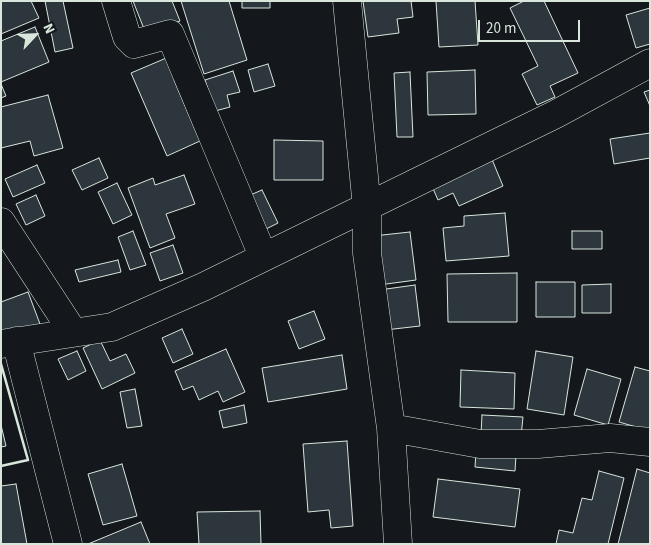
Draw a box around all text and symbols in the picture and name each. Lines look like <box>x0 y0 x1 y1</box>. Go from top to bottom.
north arrow <box>10 10 60 60</box>
scale bar <box>481 10 584 42</box>
text: 20 m <box>486 18 516 39</box>
text: N <box>38 20 60 37</box>

